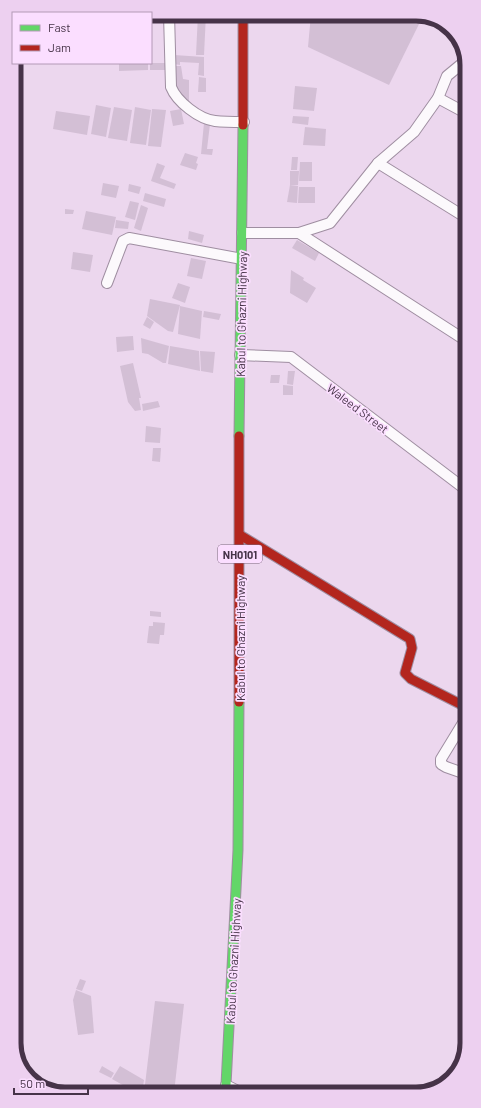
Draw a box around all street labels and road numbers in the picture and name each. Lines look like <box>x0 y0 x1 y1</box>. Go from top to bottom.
street label: Kabul to Ghazni Highway <box>233 251 249 377</box>
street label: Waleed Street <box>324 380 392 436</box>
road number: NH0101 <box>218 545 262 563</box>
street label: Kabul to Ghazni Highway <box>233 575 247 701</box>
street label: Kabul to Ghazni Highway <box>223 897 243 1024</box>

